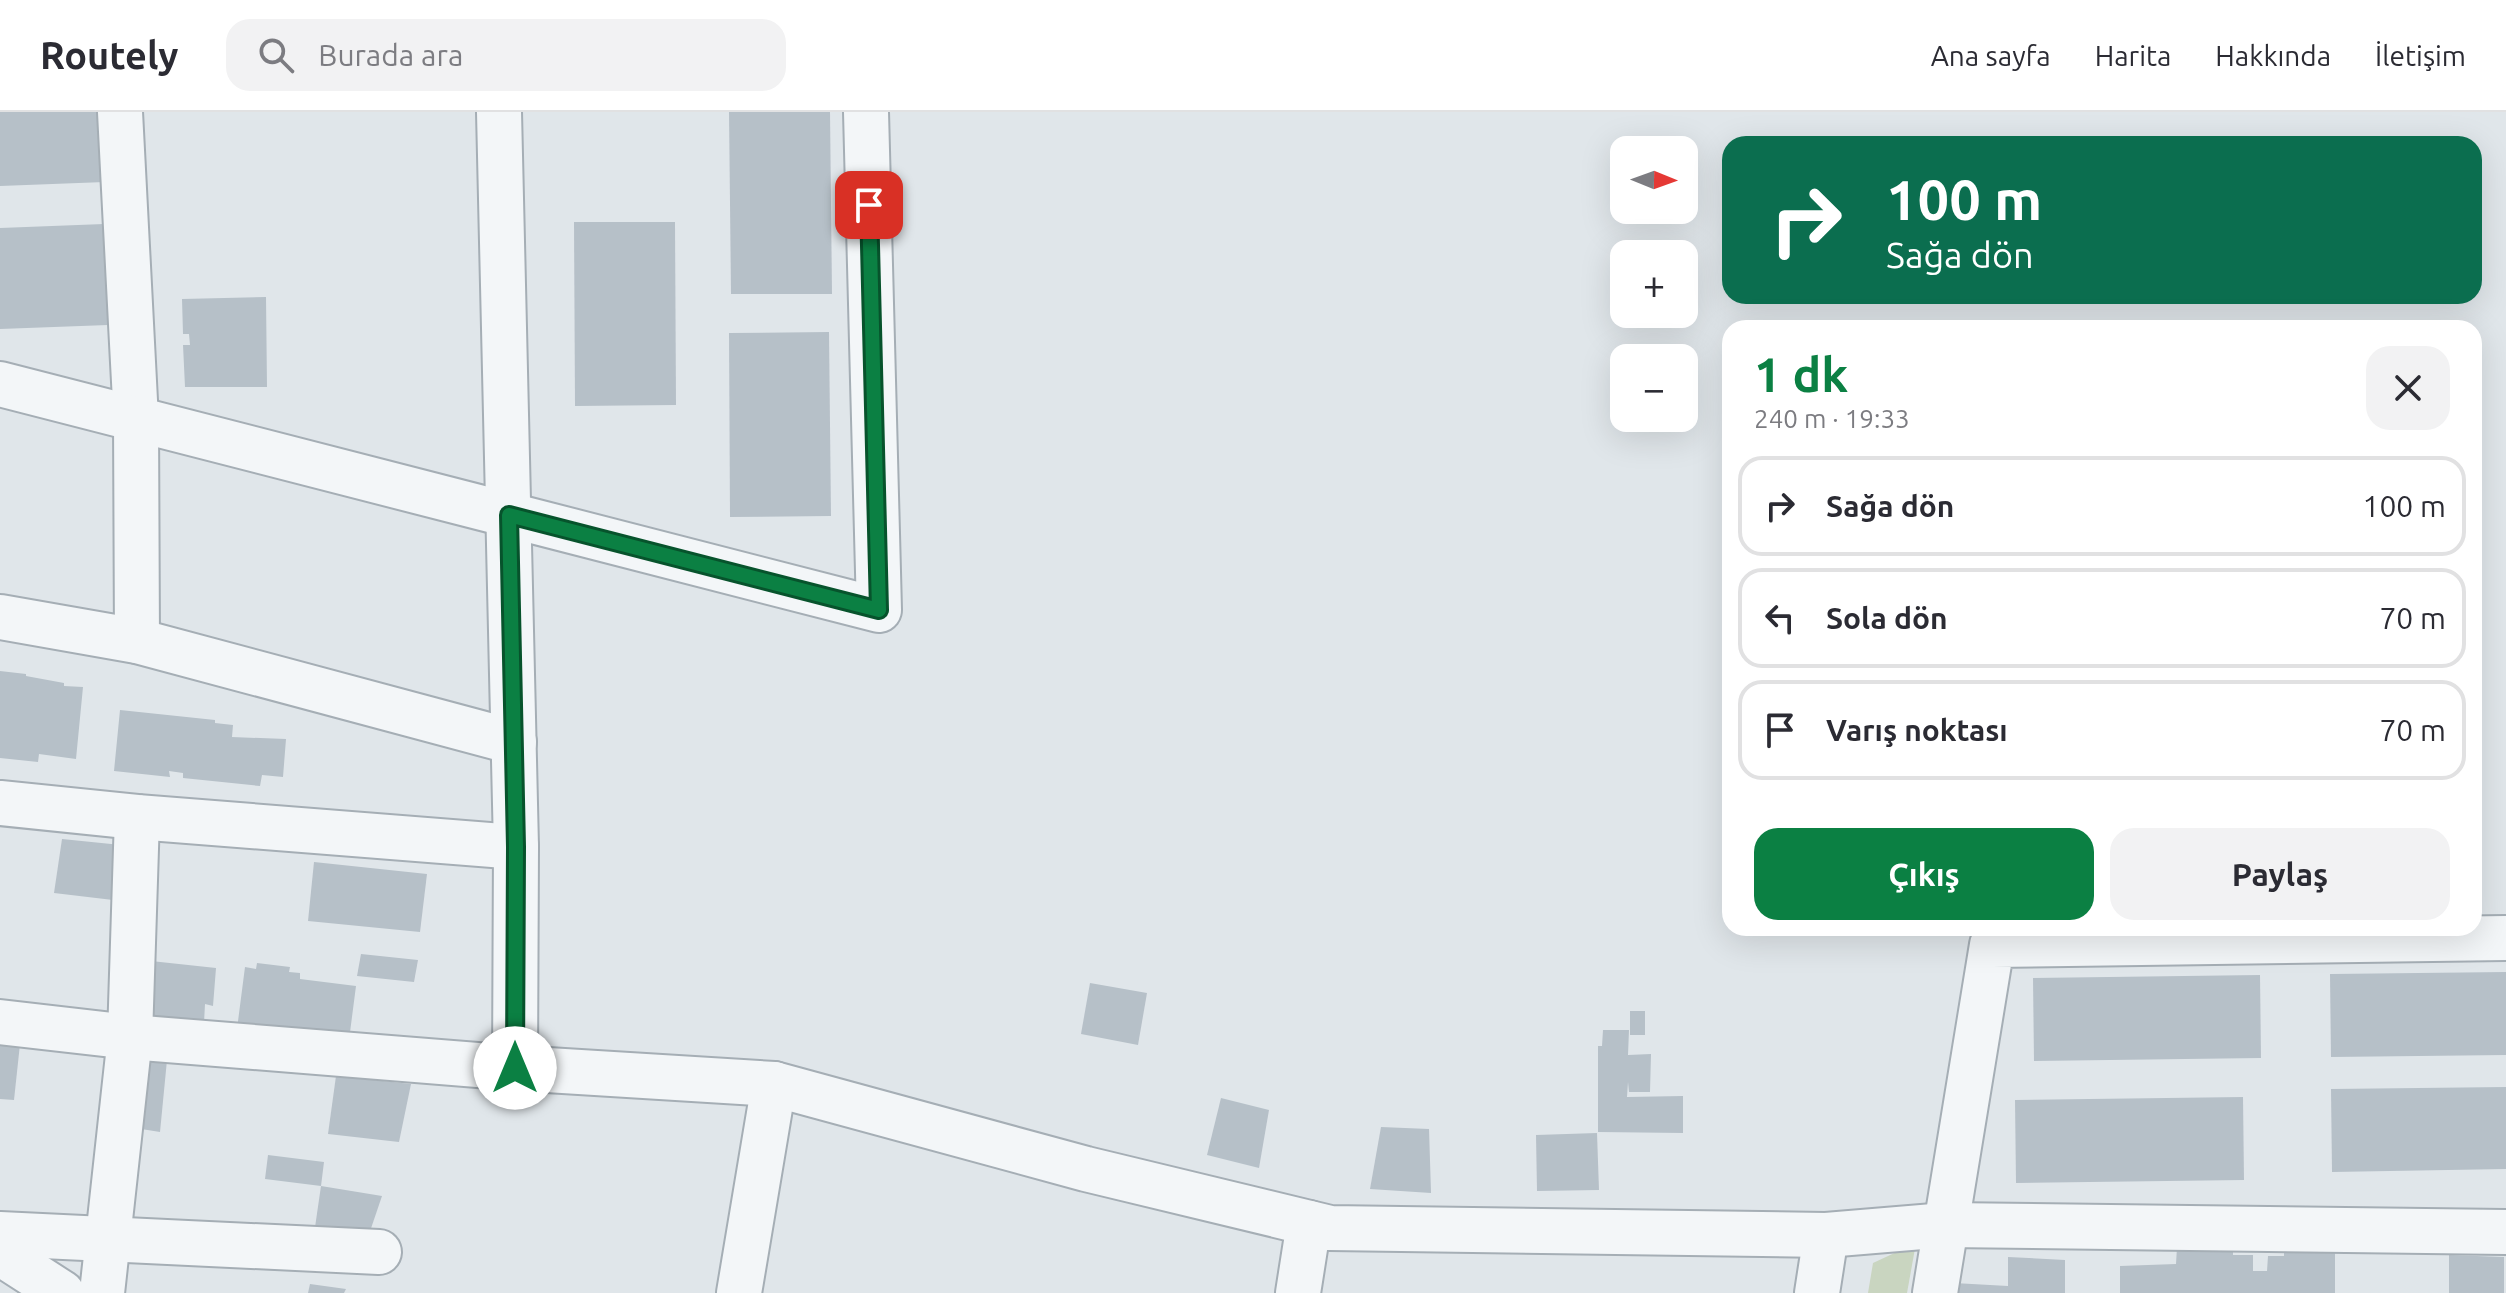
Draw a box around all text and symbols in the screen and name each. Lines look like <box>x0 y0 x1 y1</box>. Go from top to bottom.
search box <box>226 19 786 91</box>
icon: search <box>254 33 298 77</box>
text: Routely <box>40 34 178 76</box>
text: Burada ara <box>318 38 463 72</box>
text: Ana sayfa <box>1931 40 2051 71</box>
text: Harita <box>2095 40 2171 71</box>
text: Hakkında <box>2215 40 2331 71</box>
text: İletişim <box>2375 40 2466 71</box>
north arrow <box>1610 136 1698 224</box>
map controls <box>1610 136 1698 432</box>
icon: right <box>1754 168 1858 272</box>
text: 100 m <box>1886 168 2042 231</box>
pin <box>835 171 903 239</box>
icon: arrive <box>847 183 891 227</box>
text: Sağa dön <box>1886 234 2034 275</box>
button: + <box>1610 240 1698 328</box>
button: − <box>1610 344 1698 432</box>
button: close <box>2366 346 2450 430</box>
text: 1 dk <box>1754 347 1848 401</box>
text: 240 m · 19:33 <box>1754 404 1910 433</box>
icon: right <box>1758 484 1802 528</box>
text: Sağa dön <box>1826 489 1954 523</box>
text: 100 m <box>2362 489 2446 523</box>
icon: left <box>1758 596 1802 640</box>
text: Sola dön <box>1826 601 1948 635</box>
text: 70 m <box>2379 601 2446 635</box>
icon: arrive <box>1758 708 1802 752</box>
text: Varış noktası <box>1826 713 2008 747</box>
text: 70 m <box>2379 713 2446 747</box>
button: Çıkış <box>1754 828 2094 920</box>
button: Paylaş <box>2110 828 2450 920</box>
position arrow <box>473 1026 557 1110</box>

